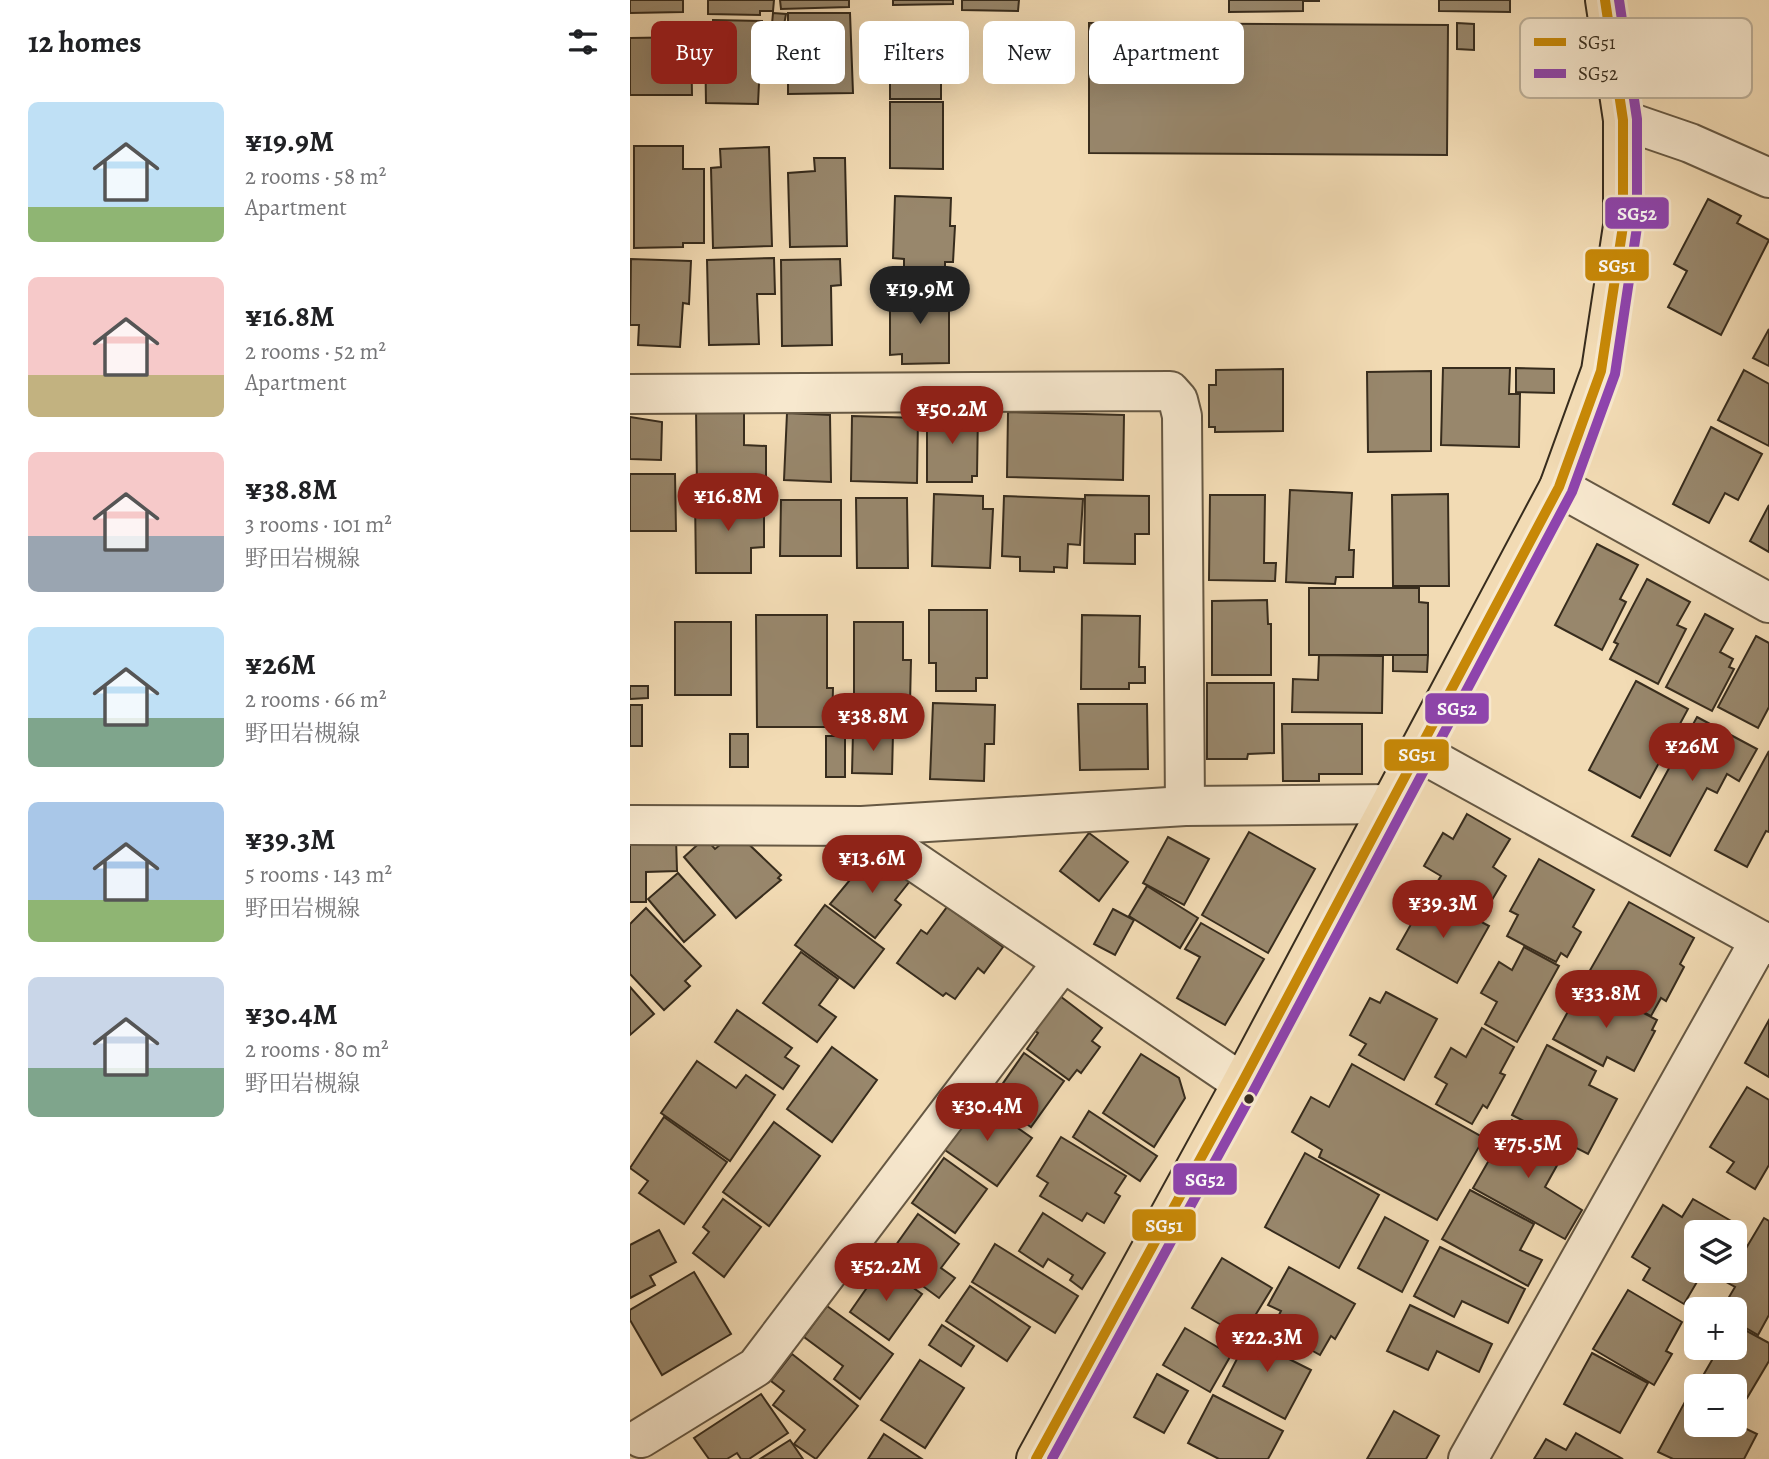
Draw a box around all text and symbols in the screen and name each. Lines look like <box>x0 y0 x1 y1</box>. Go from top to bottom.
legend <box>1520 18 1752 98</box>
chip: Buy <box>651 21 737 84</box>
chip: Rent <box>751 21 845 84</box>
chip: Filters <box>859 21 969 84</box>
chip: New <box>983 21 1075 84</box>
chip: Apartment <box>1089 21 1244 84</box>
text: 12 homes <box>28 22 141 62</box>
icon: filters <box>564 23 602 61</box>
text: SG51 <box>1578 30 1616 56</box>
text: SG52 <box>1578 61 1618 87</box>
text: ¥19.9M <box>245 121 334 161</box>
icon: home <box>84 130 168 214</box>
text: 2 rooms · 58 m² <box>245 161 386 192</box>
text: Apartment <box>245 192 347 223</box>
line badge: SG52 <box>1604 196 1670 230</box>
text: SG52 <box>1617 201 1657 227</box>
line badge: SG51 <box>1584 248 1650 282</box>
text: SG51 <box>1598 253 1636 279</box>
pin: ¥19.9M <box>863 266 977 326</box>
text: ¥19.9M <box>886 273 954 304</box>
text: ¥16.8M <box>245 296 335 336</box>
icon: home <box>84 305 168 389</box>
text: 2 rooms · 52 m² <box>245 336 386 367</box>
text: Apartment <box>245 367 347 398</box>
pin: ¥50.2M <box>895 386 1009 446</box>
text: ¥50.2M <box>916 393 988 424</box>
text: ¥38.8M <box>245 469 337 509</box>
pin: ¥16.8M <box>671 474 785 533</box>
icon: home <box>84 480 168 564</box>
text: ¥16.8M <box>694 480 762 511</box>
text: 3 rooms · 101 m² <box>245 509 392 540</box>
text: 野田岩槻線 <box>245 543 360 574</box>
text: ¥26M <box>245 644 316 684</box>
icon: home <box>84 655 168 739</box>
text: 2 rooms · 66 m² <box>245 684 387 715</box>
line badge: SG52 <box>1424 692 1490 725</box>
pin: ¥38.8M <box>816 694 930 753</box>
text: SG52 <box>1437 696 1477 722</box>
text: ¥38.8M <box>838 700 908 731</box>
text: 野田岩槻線 <box>245 718 360 749</box>
pin: ¥26M <box>1651 724 1733 783</box>
text: ¥26M <box>1665 730 1719 761</box>
line badge: SG51 <box>1383 738 1450 772</box>
text: SG51 <box>1398 742 1436 768</box>
text: ¥39.3M <box>245 819 335 859</box>
icon: home <box>84 830 168 914</box>
pin: ¥13.6M <box>815 836 929 895</box>
text: ¥13.6M <box>838 842 906 873</box>
text: 5 rooms · 143 m² <box>245 859 392 890</box>
pin: ¥39.3M <box>1386 880 1500 940</box>
text: ¥39.3M <box>1408 887 1478 918</box>
text: 野田岩槻線 <box>245 893 360 924</box>
pin: ¥33.8M <box>1549 970 1663 1030</box>
text: ¥33.8M <box>1571 977 1641 1008</box>
text: ¥30.4M <box>245 994 338 1034</box>
icon: home <box>84 1005 168 1089</box>
text: 2 rooms · 80 m² <box>245 1034 389 1065</box>
text: 野田岩槻線 <box>245 1068 360 1099</box>
pin: ¥30.4M <box>930 1084 1044 1143</box>
text: ¥30.4M <box>951 1090 1023 1121</box>
unlabelled marker <box>1242 1092 1256 1106</box>
pin: ¥75.5M <box>1471 1120 1585 1180</box>
text: ¥75.5M <box>1494 1127 1562 1158</box>
line badge: SG52 <box>1172 1162 1238 1196</box>
text: SG52 <box>1185 1167 1225 1193</box>
line badge: SG51 <box>1131 1208 1197 1242</box>
text: SG51 <box>1145 1213 1183 1239</box>
map controls <box>1684 1220 1747 1437</box>
button: layers <box>1684 1220 1747 1283</box>
pin: ¥52.2M <box>829 1244 943 1303</box>
text: ¥52.2M <box>851 1250 921 1281</box>
button: + <box>1684 1297 1747 1360</box>
pin: ¥22.3M <box>1210 1314 1324 1374</box>
text: ¥22.3M <box>1232 1321 1302 1352</box>
button: − <box>1684 1374 1747 1437</box>

